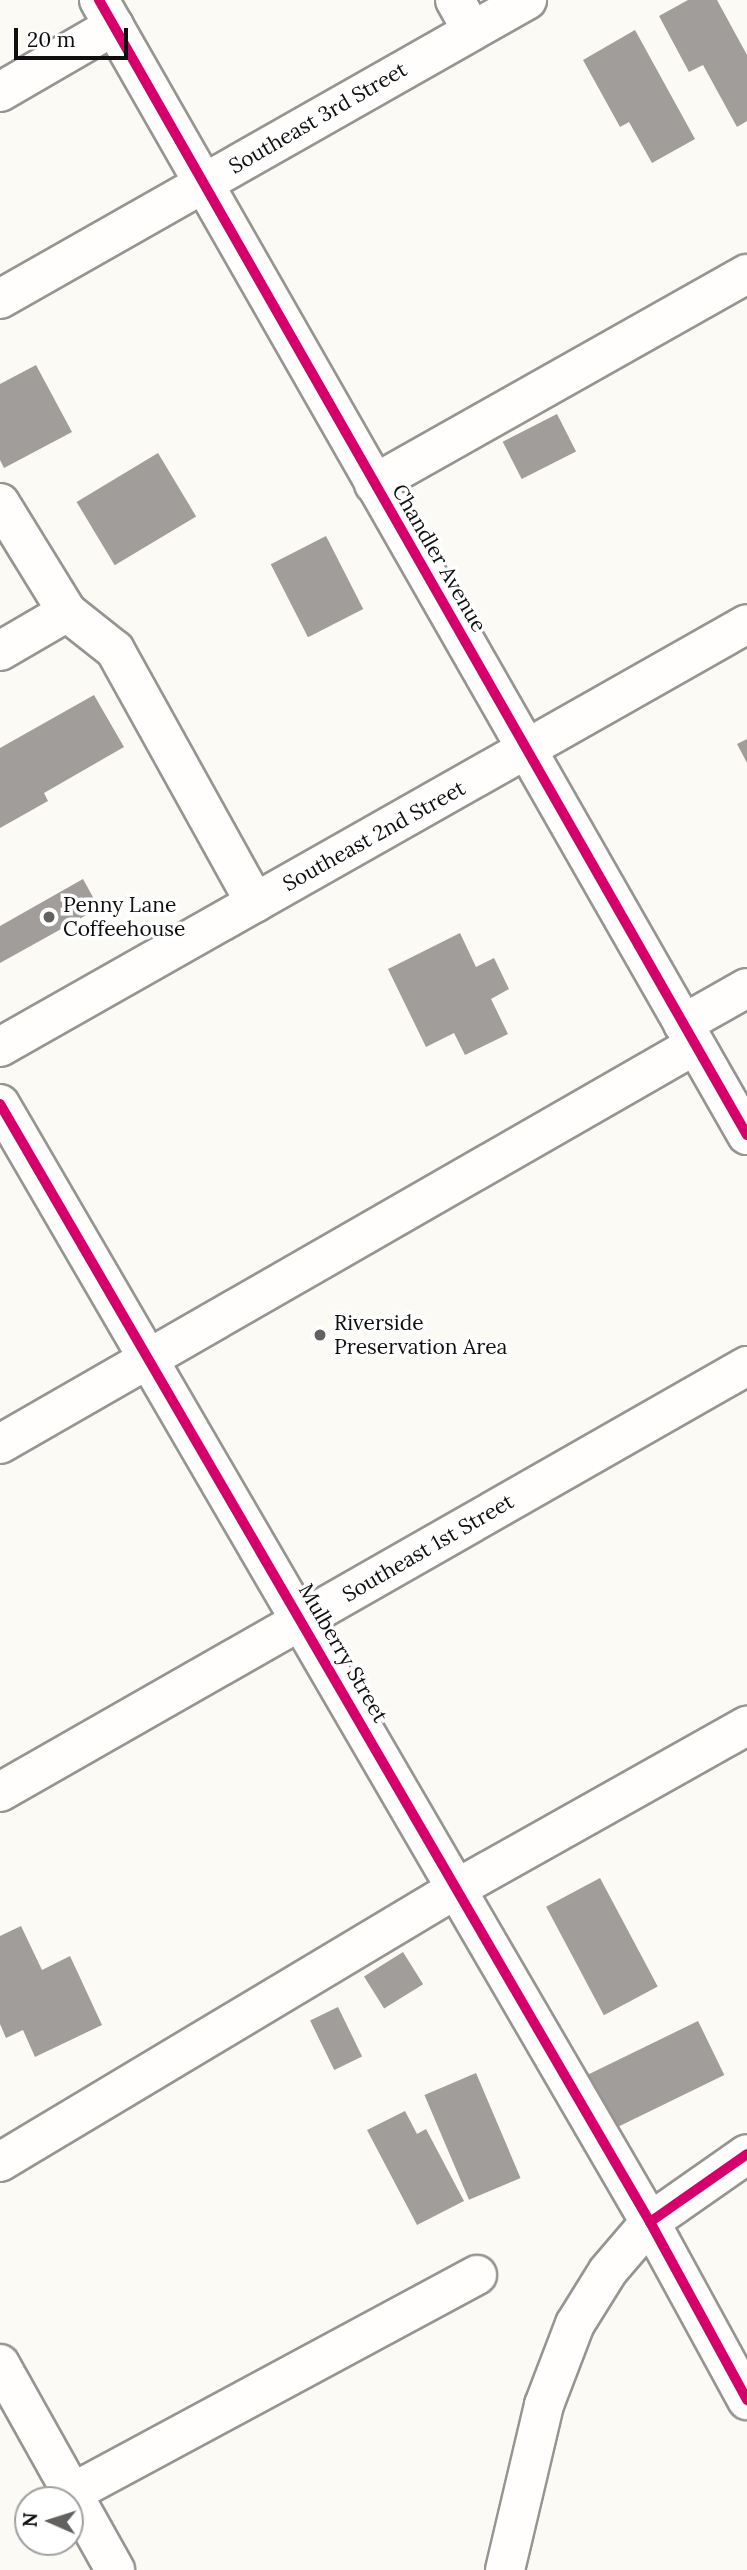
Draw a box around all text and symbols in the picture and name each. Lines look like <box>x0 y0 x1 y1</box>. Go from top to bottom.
scale bar <box>18 14 131 58</box>
text: 20 m <box>27 26 76 53</box>
street label: Southeast 3rd Street <box>225 57 411 179</box>
street label: Chandler Avenue <box>386 480 492 636</box>
street label: Southeast 2nd Street <box>278 775 470 897</box>
place label: Penny Lane Coffeehouse <box>63 892 185 942</box>
marker: Penny Lane Coffeehouse <box>41 909 57 925</box>
place label: Riverside Preservation Area <box>334 1310 507 1360</box>
marker: Riverside Preservation Area <box>312 1327 328 1343</box>
street label: Southeast 1st Street <box>338 1489 518 1607</box>
street label: Mulberry Street <box>293 1579 393 1727</box>
north arrow <box>14 2486 84 2556</box>
text: N <box>18 2512 42 2528</box>

